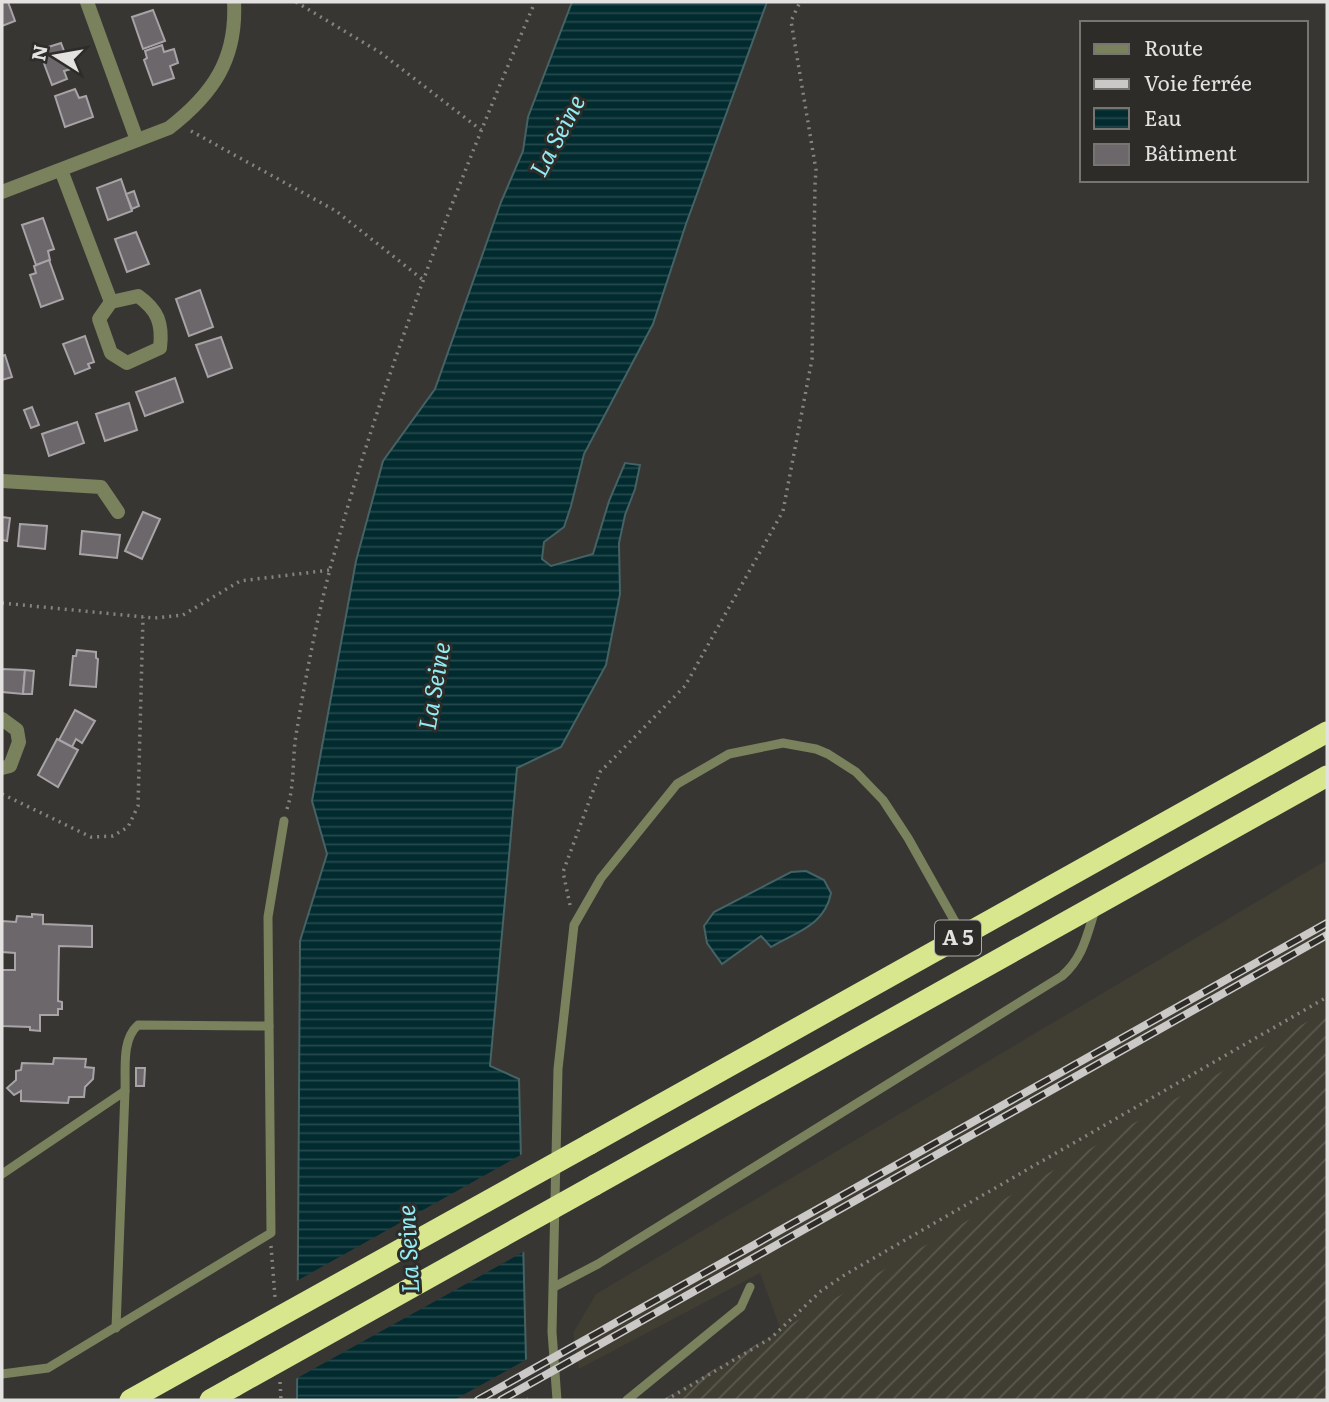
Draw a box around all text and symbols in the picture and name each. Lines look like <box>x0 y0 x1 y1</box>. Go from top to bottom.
north arrow <box>21 21 91 91</box>
legend <box>1080 21 1308 182</box>
text: Route <box>1144 31 1203 62</box>
text: N <box>23 42 54 63</box>
text: Voie ferrée <box>1144 66 1252 97</box>
water label: La Seine <box>520 88 592 182</box>
text: Eau <box>1144 101 1182 132</box>
text: Bâtiment <box>1144 136 1237 167</box>
water label: La Seine <box>408 639 457 732</box>
road number: A 5 <box>935 920 981 956</box>
water label: La Seine <box>387 1204 426 1294</box>

